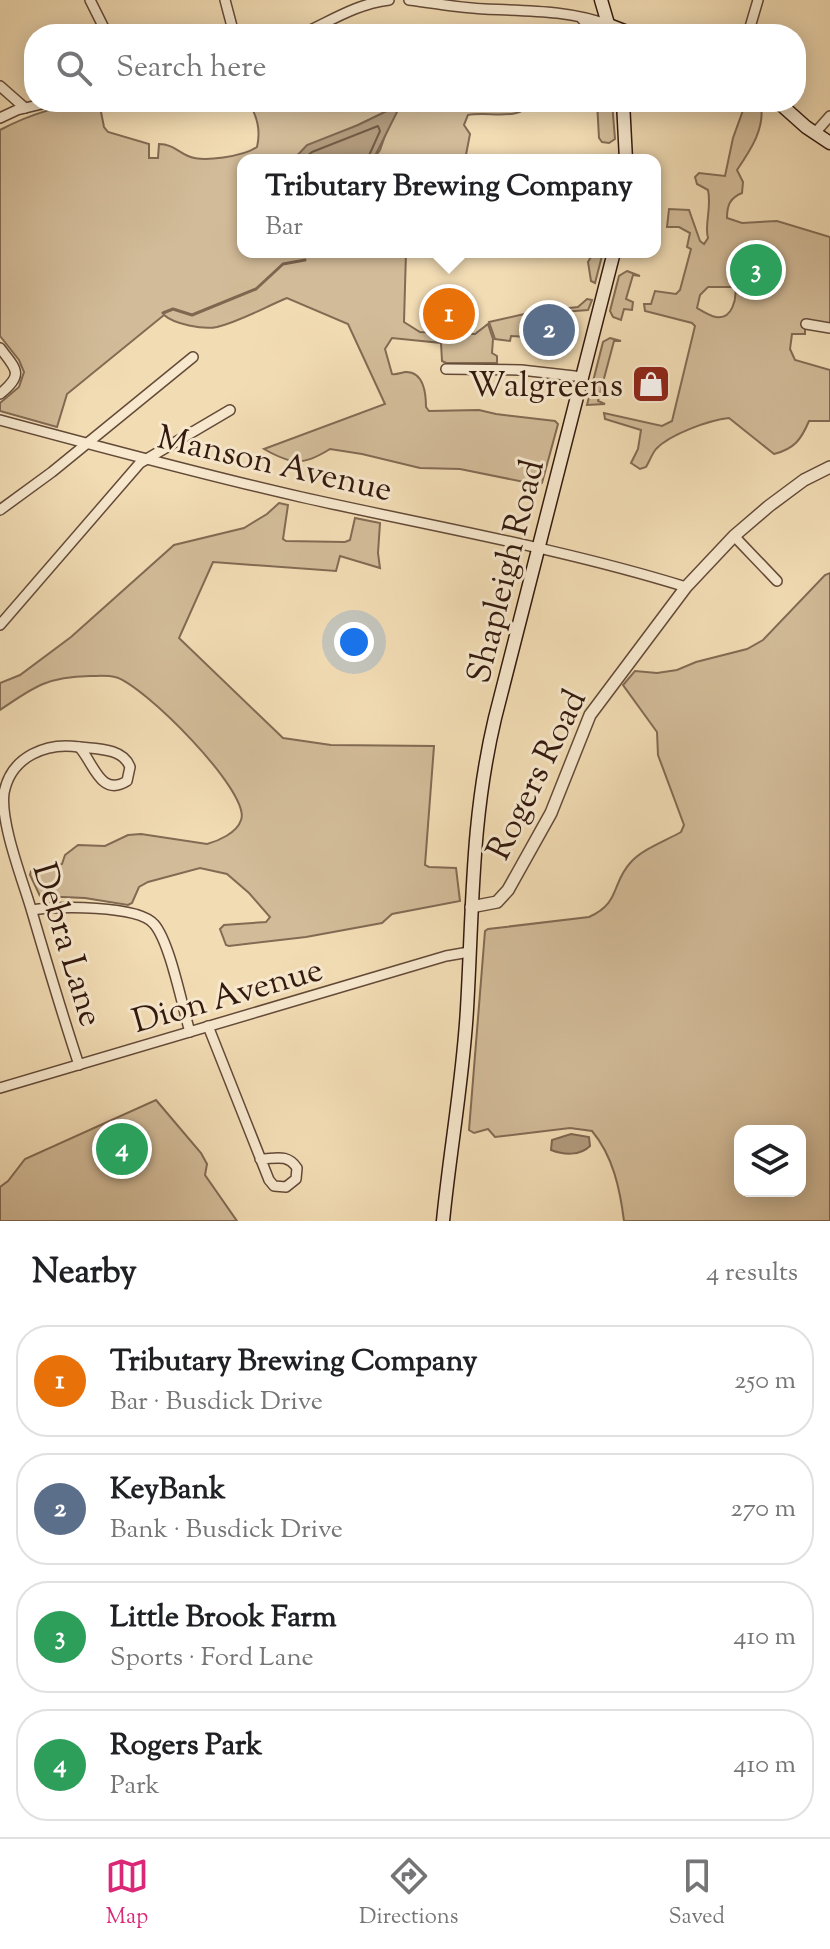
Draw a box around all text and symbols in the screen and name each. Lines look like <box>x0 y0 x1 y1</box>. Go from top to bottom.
search box <box>24 24 806 112</box>
icon: search <box>52 46 96 90</box>
text: Search here <box>116 47 266 90</box>
popup <box>237 154 661 258</box>
text: Tributary Brewing Company <box>265 166 633 209</box>
text: Bar <box>265 209 303 246</box>
pin: 3 <box>730 240 782 300</box>
pin: 1 <box>423 284 475 344</box>
pin: 2 <box>523 300 575 360</box>
place label: Walgreens <box>468 363 623 412</box>
shop icon: Walgreens <box>630 363 672 405</box>
street label: Manson Avenue <box>152 415 397 516</box>
street label: Shapleigh Road <box>456 455 559 689</box>
your location <box>334 622 374 662</box>
street label: Rogers Road <box>476 682 601 869</box>
street label: Debra Lane <box>18 857 114 1033</box>
street label: Dion Avenue <box>127 947 329 1048</box>
pin: 4 <box>96 1119 148 1179</box>
map controls <box>734 1125 806 1197</box>
button: layers <box>734 1125 806 1197</box>
text: Nearby <box>32 1249 137 1298</box>
text: 4 results <box>706 1255 798 1292</box>
text: Tributary Brewing Company <box>110 1341 478 1384</box>
text: 1 <box>56 1363 64 1400</box>
text: 250 m <box>734 1363 796 1400</box>
text: Bar · Busdick Drive <box>110 1384 323 1421</box>
text: KeyBank <box>110 1469 226 1512</box>
text: 2 <box>54 1491 66 1528</box>
text: 270 m <box>731 1491 796 1528</box>
text: Bank · Busdick Drive <box>110 1512 343 1549</box>
text: Little Brook Farm <box>110 1597 337 1640</box>
text: 3 <box>55 1619 65 1656</box>
text: 410 m <box>734 1619 796 1656</box>
text: Sports · Ford Lane <box>110 1640 314 1677</box>
text: Rogers Park <box>110 1725 262 1768</box>
text: 4 <box>53 1747 67 1784</box>
text: 410 m <box>734 1747 796 1784</box>
text: Park <box>110 1768 160 1805</box>
tab: Map <box>105 1854 149 1934</box>
tab: Directions <box>359 1854 458 1934</box>
tab: Saved <box>668 1854 725 1934</box>

